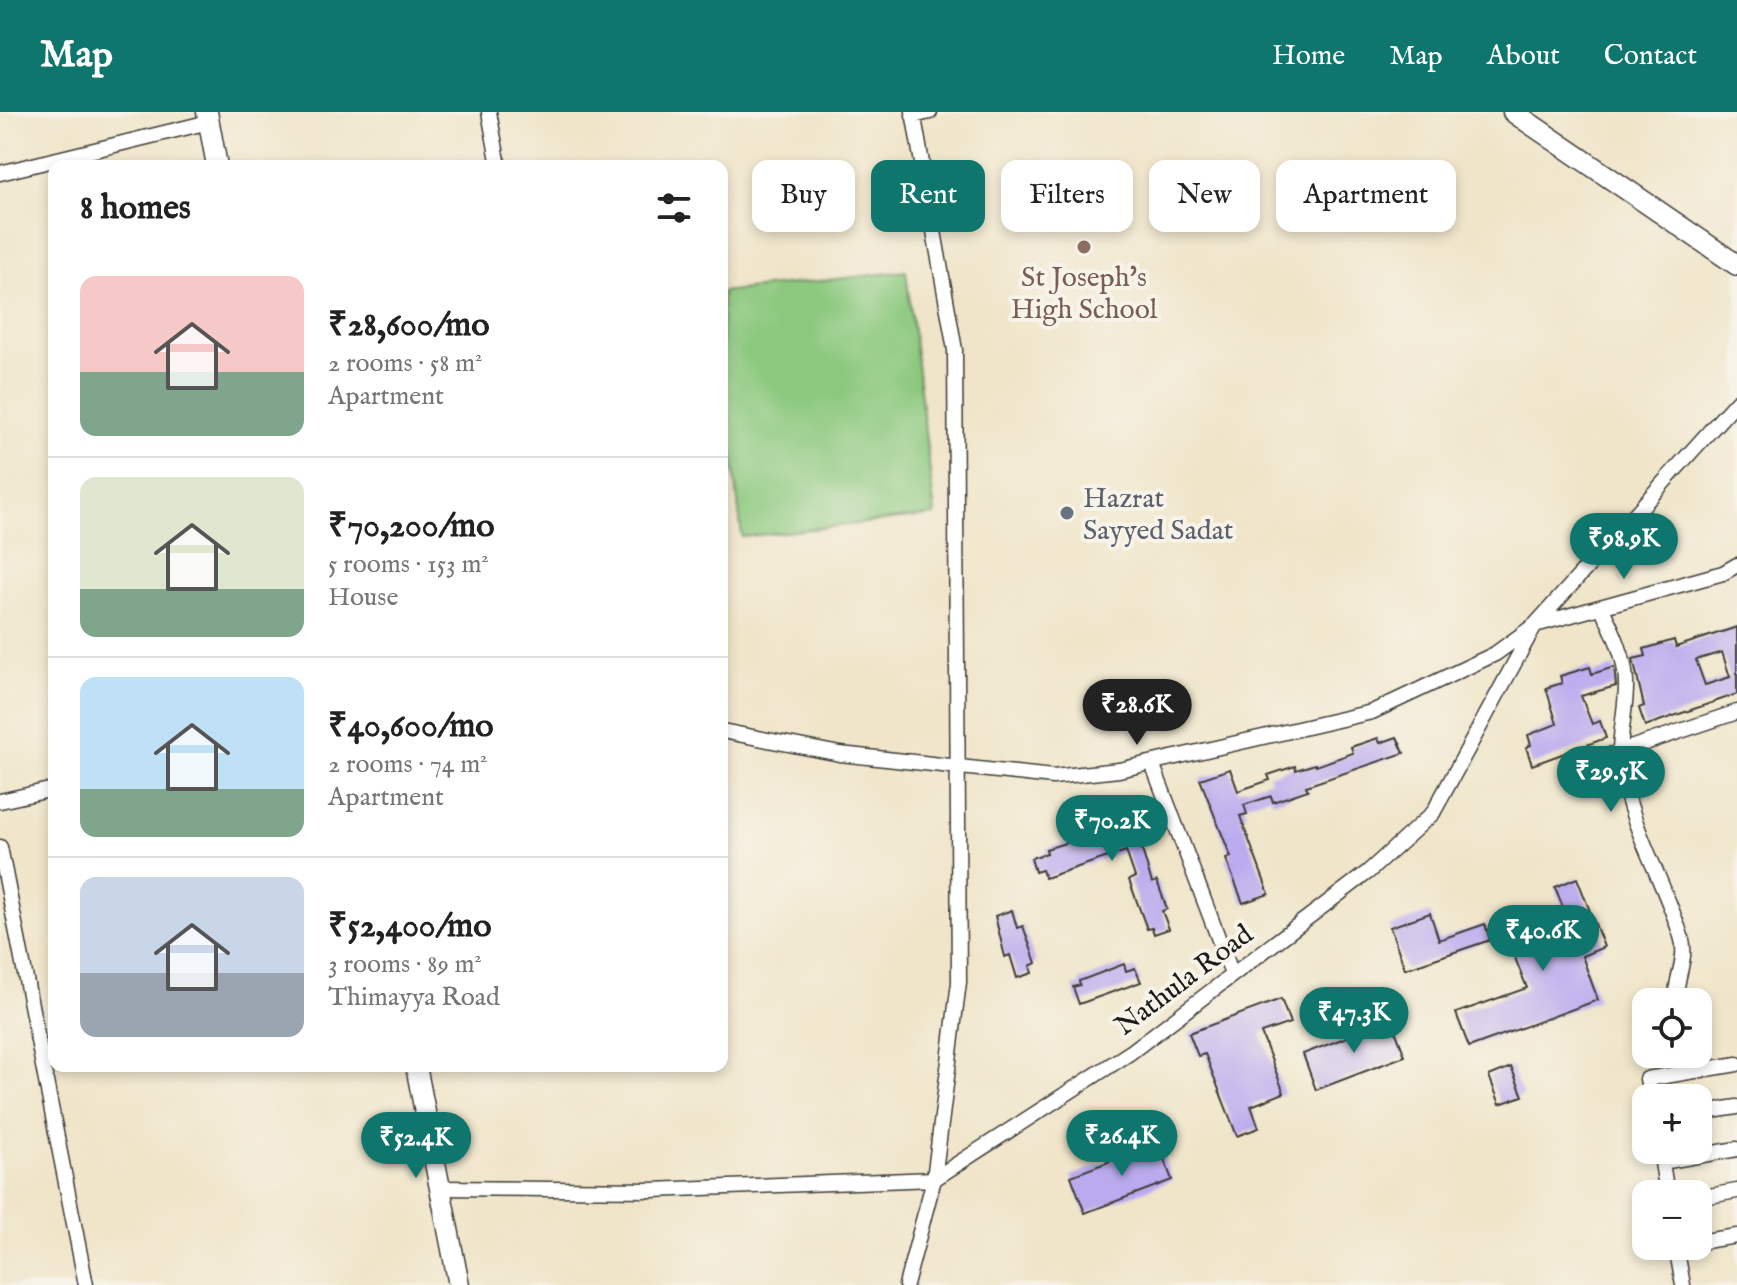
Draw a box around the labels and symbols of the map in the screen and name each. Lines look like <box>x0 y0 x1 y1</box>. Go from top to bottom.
marker: St Joseph's High School <box>1075 238 1093 256</box>
place label: St Joseph's High School <box>1011 261 1158 328</box>
place label: Hazrat Sayyed Sadat <box>1083 482 1234 549</box>
marker: Hazrat Sayyed Sadat <box>1058 504 1076 522</box>
pin: ₹98.9K <box>1559 513 1689 581</box>
pin: ₹28.6K <box>1072 679 1202 747</box>
pin: ₹29.5K <box>1546 746 1676 814</box>
pin: ₹70.2K <box>1047 795 1177 863</box>
pin: ₹40.6K <box>1478 905 1608 973</box>
street label: Nathula Road <box>1109 918 1260 1044</box>
pin: ₹47.3K <box>1289 987 1419 1055</box>
pin: ₹26.4K <box>1057 1110 1187 1178</box>
pin: ₹52.4K <box>351 1112 481 1180</box>

